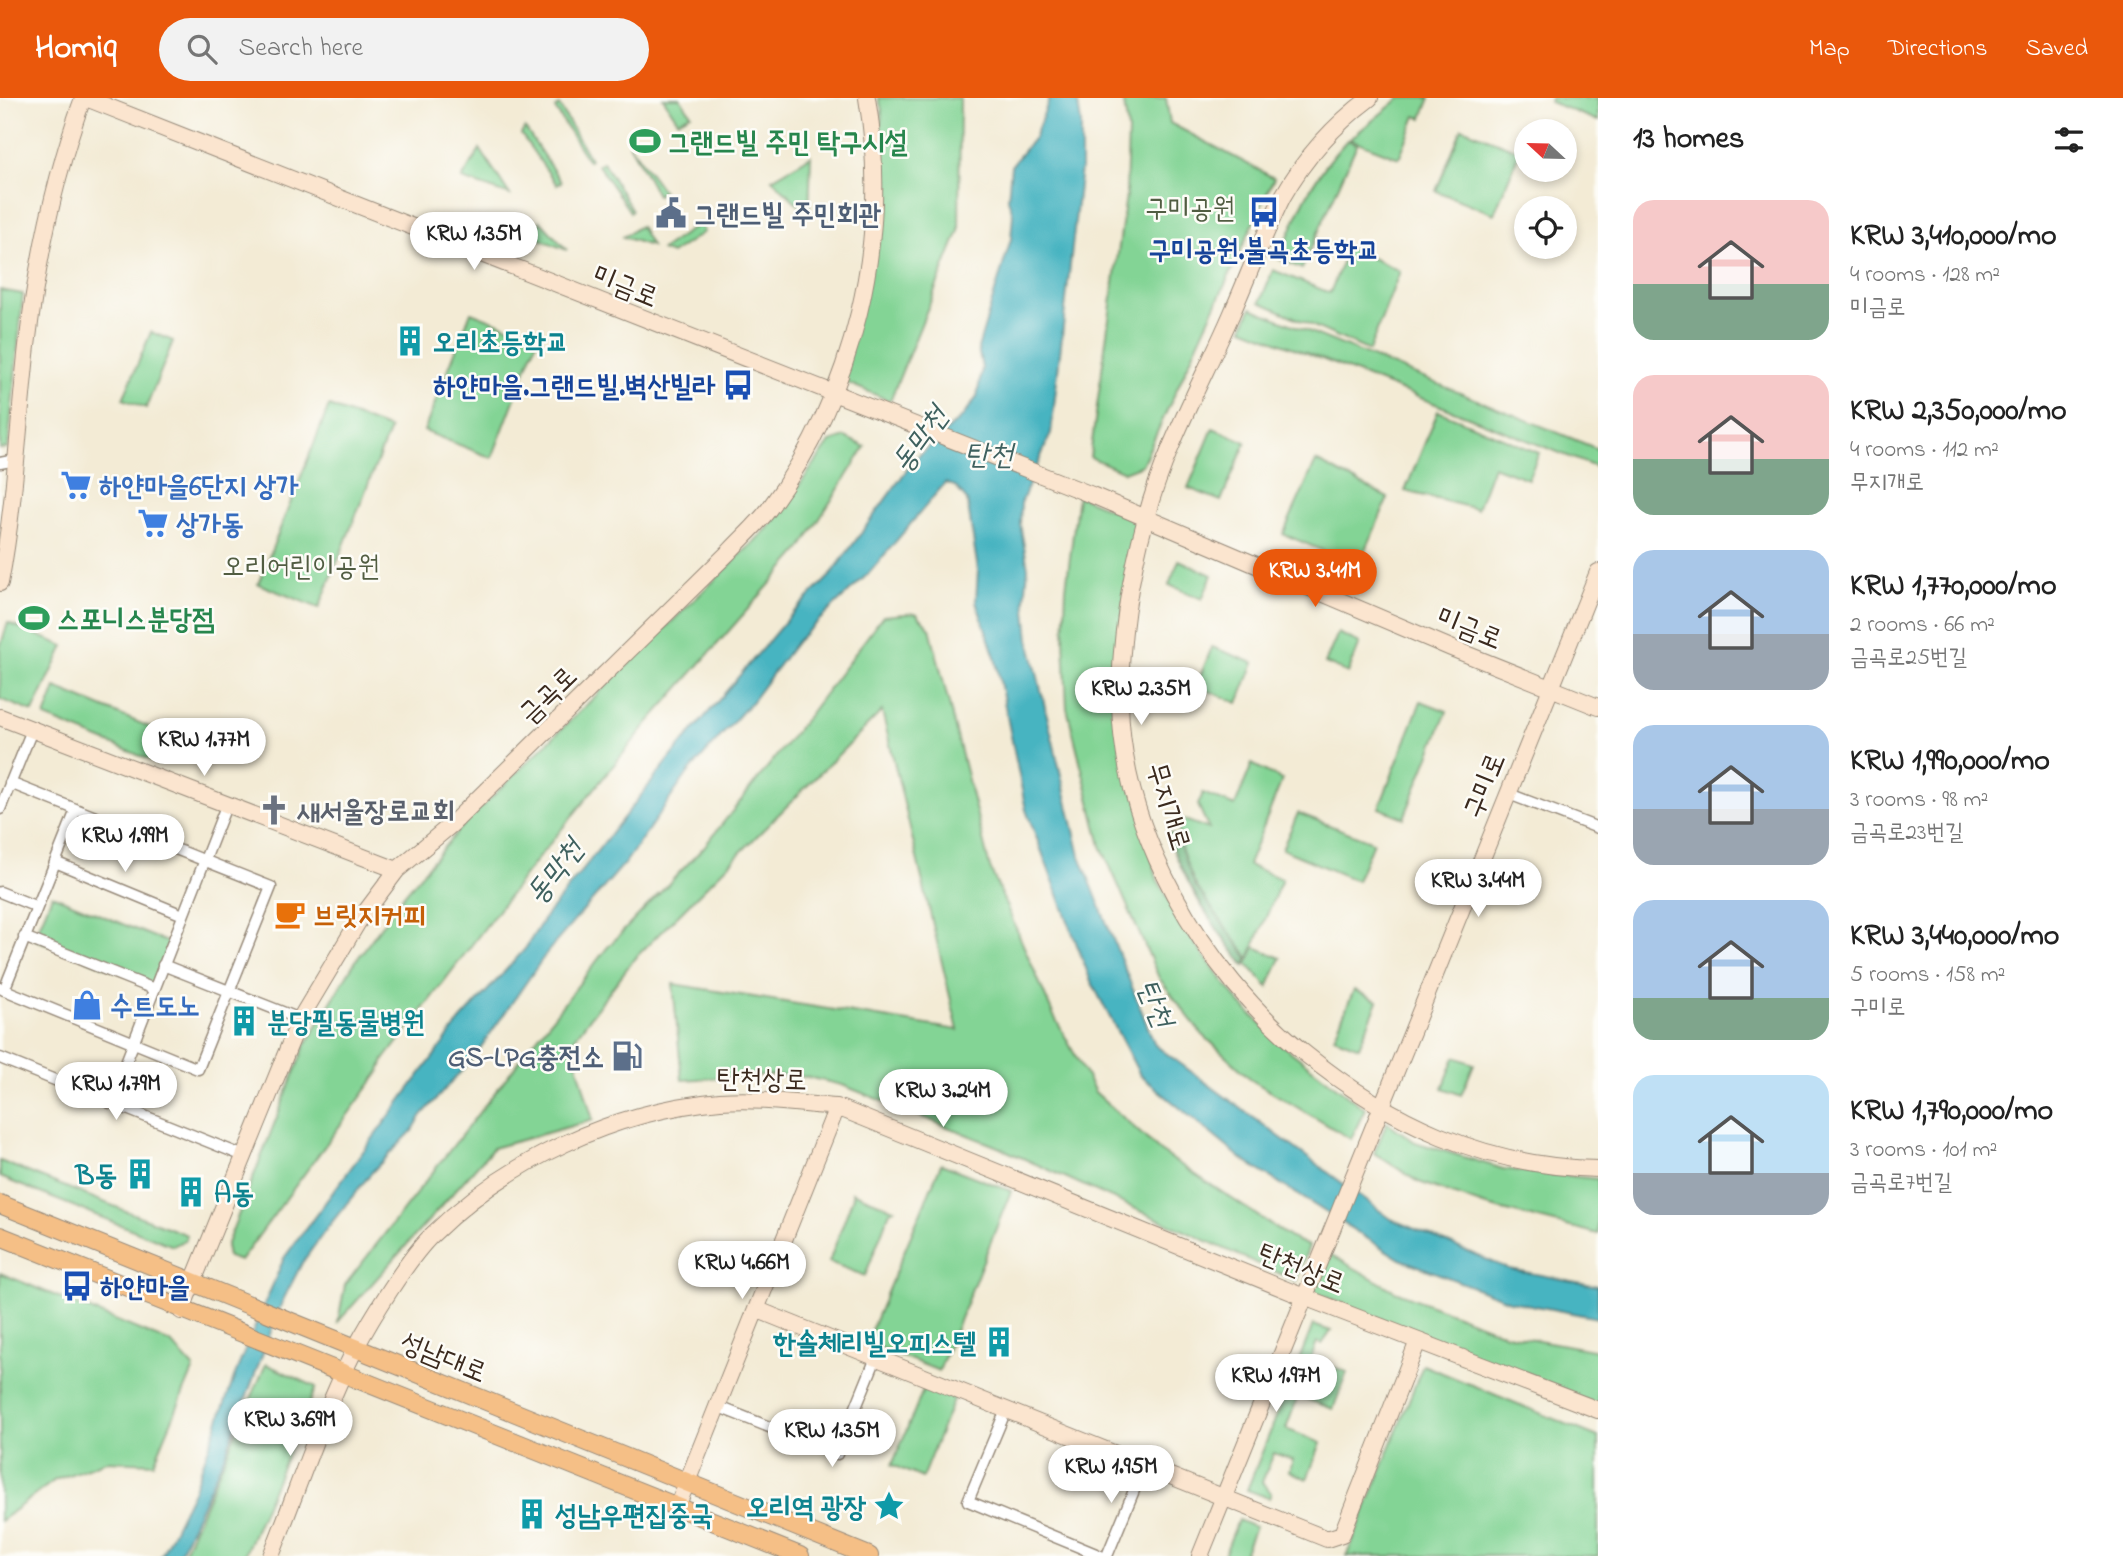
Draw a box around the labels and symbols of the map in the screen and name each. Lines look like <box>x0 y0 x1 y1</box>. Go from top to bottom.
north arrow <box>1514 119 1577 182</box>
sports icon: 그랜드빌 주민 탁구시설 <box>628 124 662 158</box>
place label: 그랜드빌 주민 탁구시설 <box>668 124 908 165</box>
park label: 구미공원 <box>1145 190 1235 231</box>
bus stop icon: 구미공원.불곡초등학교 <box>1247 195 1281 229</box>
public building icon: 그랜드빌 주민회관 <box>654 196 688 230</box>
place label: 그랜드빌 주민회관 <box>694 196 882 237</box>
pin: KRW 1.35M <box>394 212 554 272</box>
place label: 구미공원.불곡초등학교 <box>1148 232 1380 273</box>
street label: 미금로 <box>586 257 664 320</box>
building icon: 오리초등학교 <box>393 324 427 358</box>
place label: 오리초등학교 <box>433 324 568 365</box>
place label: 하얀마을.그랜드빌.벽산빌라 <box>433 368 715 409</box>
bus stop icon: 하얀마을.그랜드빌.벽산빌라 <box>721 368 755 402</box>
water label: 동막천 <box>882 396 962 483</box>
water label: 탄천 <box>965 435 1016 479</box>
supermarket icon: 하얀마을6단지 상가 <box>59 468 93 502</box>
place label: 하얀마을6단지 상가 <box>99 468 299 509</box>
supermarket icon: 상가동 <box>136 506 170 540</box>
place label: 상가동 <box>176 506 244 547</box>
park label: 오리어린이공원 <box>222 548 380 589</box>
pin: KRW 3.41M <box>1235 550 1395 609</box>
street label: 미금로 <box>1430 599 1508 662</box>
sports icon: 스포니스분당점 <box>17 601 51 635</box>
place label: 스포니스분당점 <box>57 601 215 642</box>
street label: 금곡로 <box>511 658 588 735</box>
pin: KRW 2.35M <box>1061 668 1221 727</box>
pin: KRW 1.77M <box>124 718 284 778</box>
street label: 구미로 <box>1455 747 1518 825</box>
street label: 무지개로 <box>1134 758 1199 856</box>
church icon: 새서울장로교회 <box>257 793 291 827</box>
place label: 새서울장로교회 <box>296 793 455 834</box>
pin: KRW 1.99M <box>45 814 205 874</box>
water label: 동막천 <box>517 829 598 915</box>
pin: KRW 3.44M <box>1398 860 1558 919</box>
cafe icon: 브릿지커피 <box>273 897 307 931</box>
place label: 브릿지커피 <box>313 897 426 938</box>
water label: 탄천 <box>1124 973 1184 1038</box>
shop icon: 수트도노 <box>70 988 104 1022</box>
place label: 수트도노 <box>110 988 200 1029</box>
building icon: 분당필동물병원 <box>227 1004 261 1038</box>
place label: 분당필동물병원 <box>267 1004 425 1045</box>
place label: GS-LPG충전소 <box>448 1039 604 1080</box>
fuel station icon: GS-LPG충전소 <box>610 1039 644 1073</box>
street label: 탄천상로 <box>717 1060 807 1103</box>
pin: KRW 1.79M <box>36 1062 196 1122</box>
pin: KRW 3.24M <box>863 1070 1023 1129</box>
place label: B동 <box>74 1157 117 1198</box>
building icon: B동 <box>123 1157 157 1191</box>
building icon: A동 <box>174 1175 208 1209</box>
place label: A동 <box>214 1175 254 1216</box>
street label: 탄천상로 <box>1251 1234 1350 1306</box>
pin: KRW 4.66M <box>662 1242 822 1301</box>
bus stop icon: 하얀마을 <box>60 1269 94 1303</box>
place label: 하얀마을 <box>100 1269 190 1310</box>
street label: 성남대로 <box>393 1323 492 1395</box>
place label: 한솔체리빌오피스텔 <box>772 1325 976 1366</box>
building icon: 한솔체리빌오피스텔 <box>982 1325 1016 1359</box>
pin: KRW 1.97M <box>1196 1354 1356 1414</box>
pin: KRW 3.69M <box>210 1398 370 1458</box>
pin: KRW 1.35M <box>752 1410 912 1469</box>
pin: KRW 1.95M <box>1031 1446 1191 1505</box>
place label: 오리역 광장 <box>746 1489 866 1530</box>
place icon: 오리역 광장 <box>872 1489 906 1523</box>
building icon: 성남우편집중국 <box>515 1497 549 1531</box>
place label: 성남우편집중국 <box>555 1497 713 1538</box>

